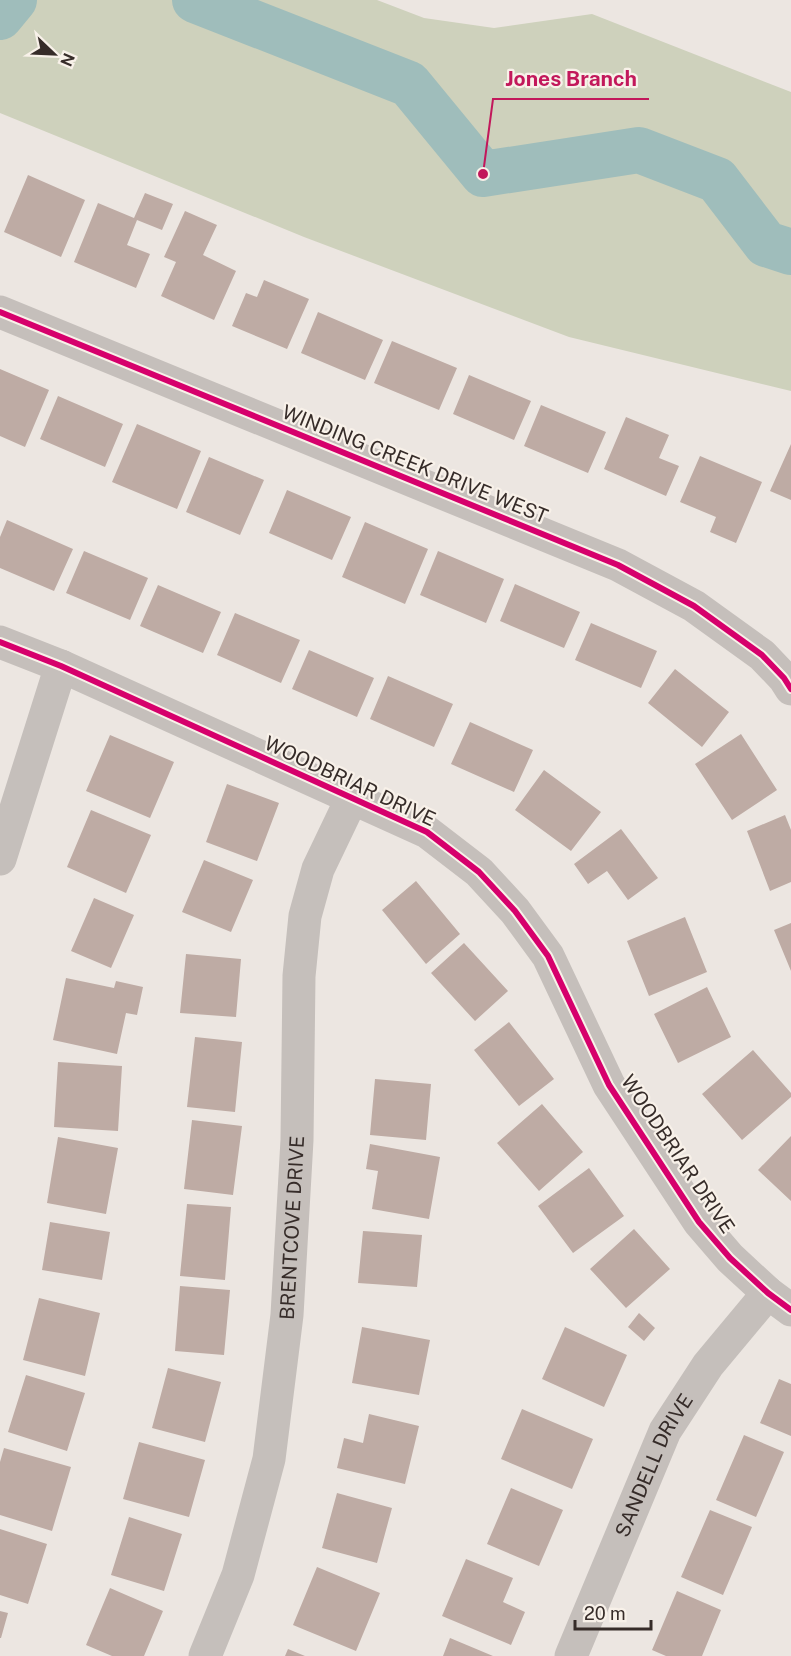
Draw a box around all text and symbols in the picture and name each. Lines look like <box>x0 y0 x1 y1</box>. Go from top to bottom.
north arrow <box>24 24 84 84</box>
text: N <box>56 50 79 69</box>
callout: Jones Branch <box>493 60 649 99</box>
text: Jones Branch <box>505 66 637 91</box>
street label: WINDING CREEK DRIVE WEST <box>279 400 552 528</box>
street label: WOODBRIAR DRIVE <box>261 731 439 831</box>
street label: WOODBRIAR DRIVE <box>616 1070 740 1238</box>
street label: BRENTCOVE DRIVE <box>275 1135 309 1321</box>
street label: SANDELL DRIVE <box>610 1389 698 1541</box>
scale bar <box>575 1593 652 1631</box>
text: 20 m <box>584 1603 626 1624</box>

